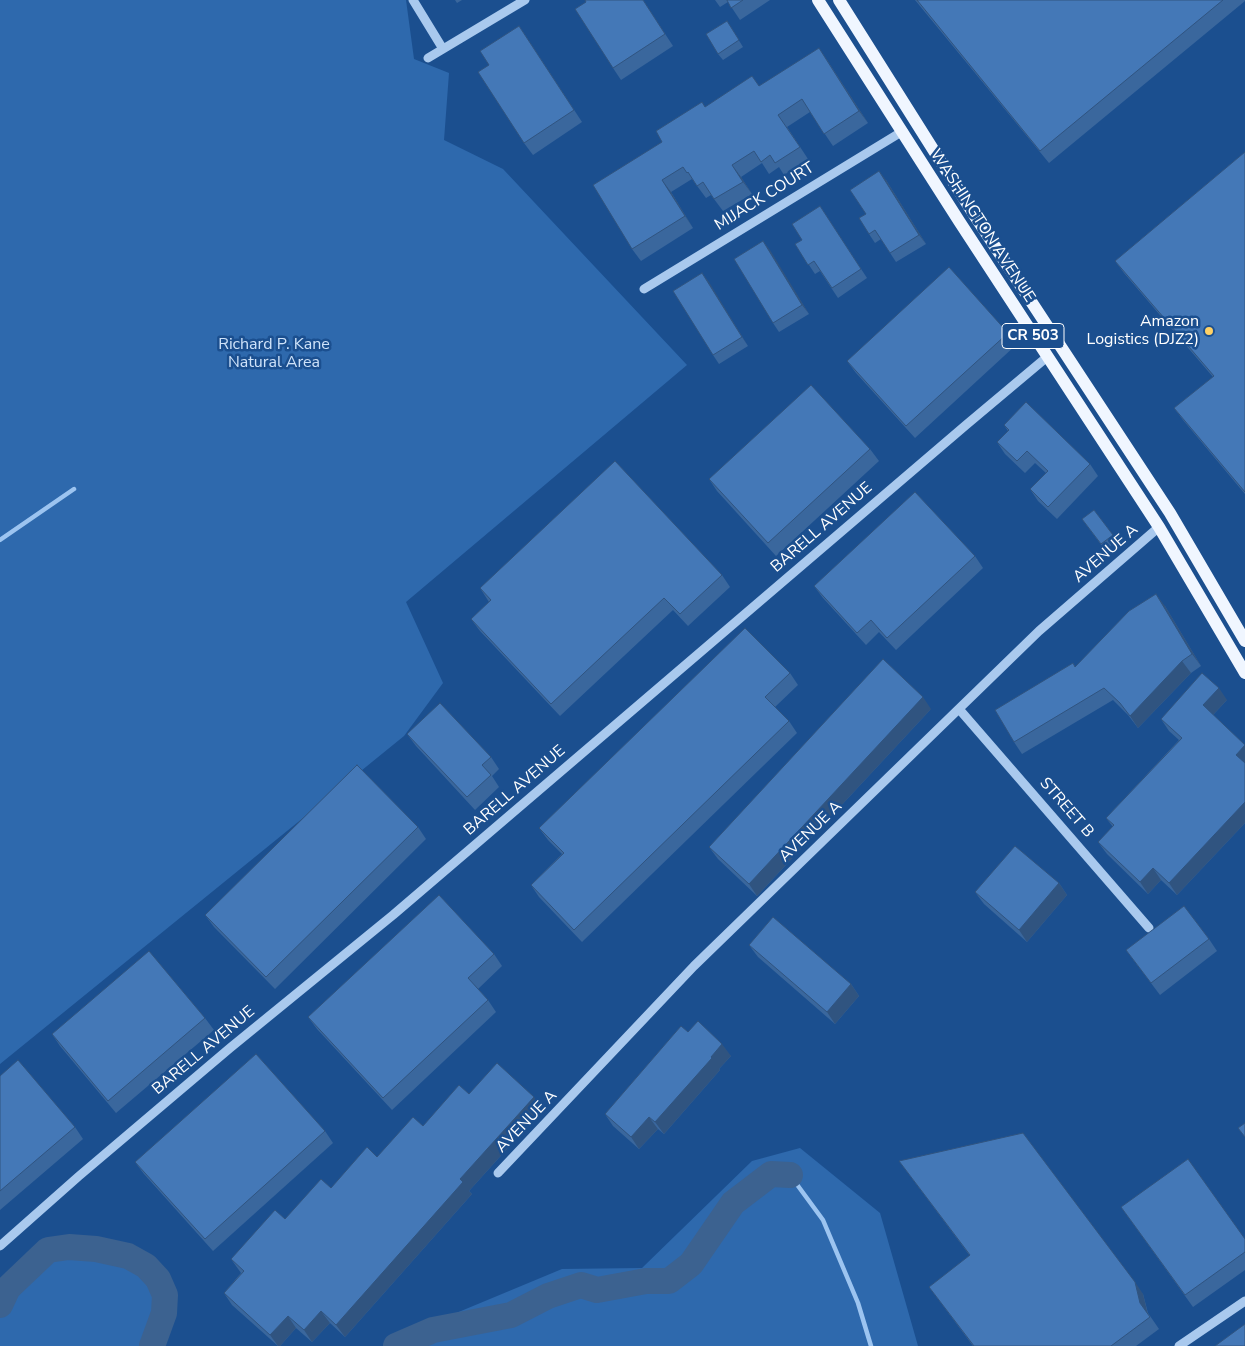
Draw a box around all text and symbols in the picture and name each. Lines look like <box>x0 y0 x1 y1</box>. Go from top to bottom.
street label: WASHINGTON AVENUE <box>925 146 1039 306</box>
street label: MIJACK COURT <box>712 159 818 235</box>
place label: Amazon Logistics (DJZ2) <box>1087 312 1199 350</box>
road number: CR 503 <box>1002 324 1064 348</box>
marker: Amazon Logistics (DJZ2) <box>1203 325 1215 337</box>
park label: Richard P. Kane Natural Area <box>218 335 330 373</box>
street label: BARELL AVENUE <box>767 479 877 577</box>
street label: AVENUE A <box>1070 521 1142 587</box>
street label: BARELL AVENUE <box>460 742 570 840</box>
street label: STREET B <box>1035 774 1097 842</box>
street label: AVENUE A <box>776 797 846 867</box>
street label: BARELL AVENUE <box>149 1003 259 1099</box>
street label: AVENUE A <box>492 1087 562 1157</box>

